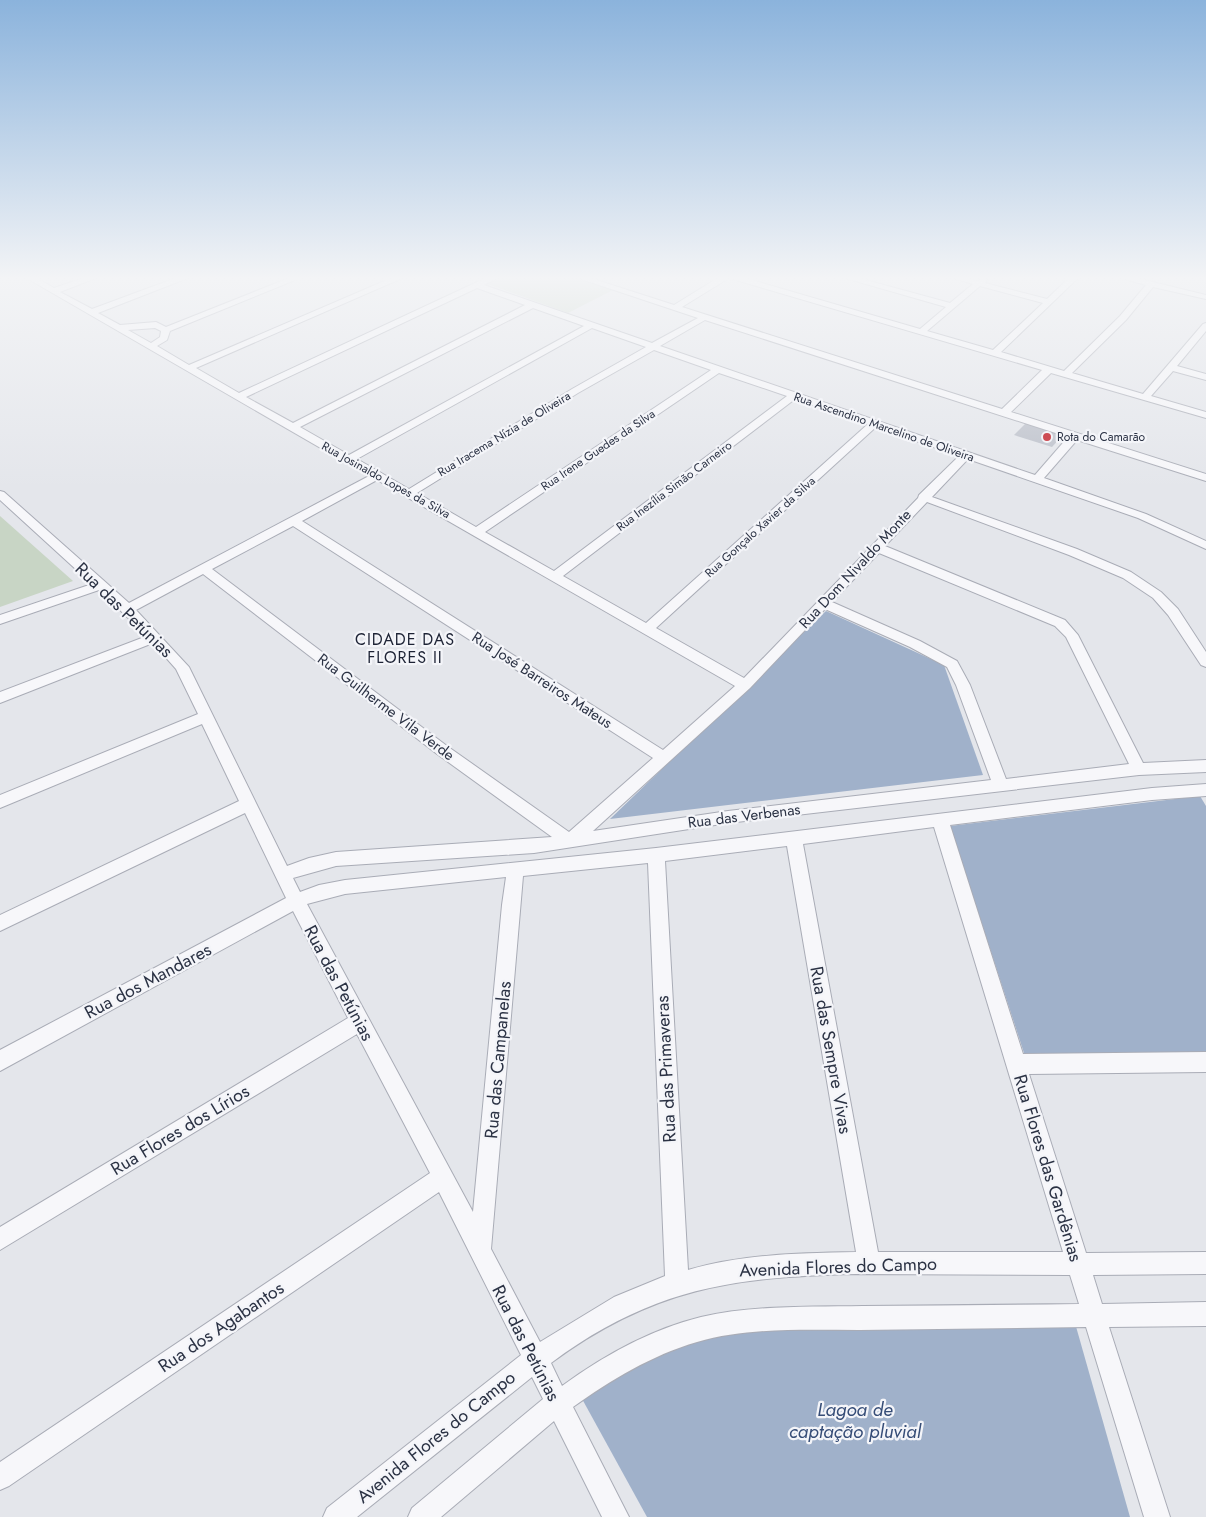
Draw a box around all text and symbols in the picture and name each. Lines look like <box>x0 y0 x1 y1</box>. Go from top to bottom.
street label: Rua Iracema Nízia de Oliveira <box>434 387 574 481</box>
street label: Rua Ascendino Marcelino de Oliveira <box>791 388 977 466</box>
street label: Rua Irene Guedes da Silva <box>537 405 659 495</box>
place label: Rota do Camarão <box>1057 428 1146 446</box>
marker: Rota do Camarão <box>1041 431 1053 443</box>
street label: Rua Inezília Simão Carneiro <box>612 436 736 536</box>
street label: Rua Josinaldo Lopes da Silva <box>318 437 454 523</box>
street label: Rua Gonçalo Xavier da Silva <box>701 472 819 582</box>
street label: Rua Dom Nivaldo Monte <box>794 504 916 634</box>
street label: Rua das Petúnias <box>69 556 179 664</box>
street label: Rua José Barreiros Mateus <box>467 626 617 734</box>
district label: CIDADE DAS FLORES II <box>355 628 455 669</box>
street label: Rua Guilherme Vila Verde <box>313 648 459 766</box>
street label: Rua das Verbenas <box>686 798 802 834</box>
street label: Rua das Petúnias <box>298 921 380 1045</box>
street label: Rua dos Mandares <box>80 937 216 1025</box>
street label: Rua das Sempre Vivas <box>803 964 859 1136</box>
street label: Rua das Campanelas <box>478 980 518 1140</box>
street label: Rua das Primaveras <box>649 995 683 1143</box>
street label: Rua Flores das Gardênias <box>1007 1071 1089 1265</box>
street label: Rua Flores dos Lírios <box>106 1078 254 1182</box>
street label: Avenida Flores do Campo <box>739 1251 937 1283</box>
street label: Rua dos Agabantos <box>153 1275 289 1379</box>
street label: Rua das Petúnias <box>485 1280 567 1406</box>
street label: Avenida Flores do Campo <box>351 1365 521 1509</box>
water label: Lagoa de captação pluvial <box>789 1396 922 1445</box>

